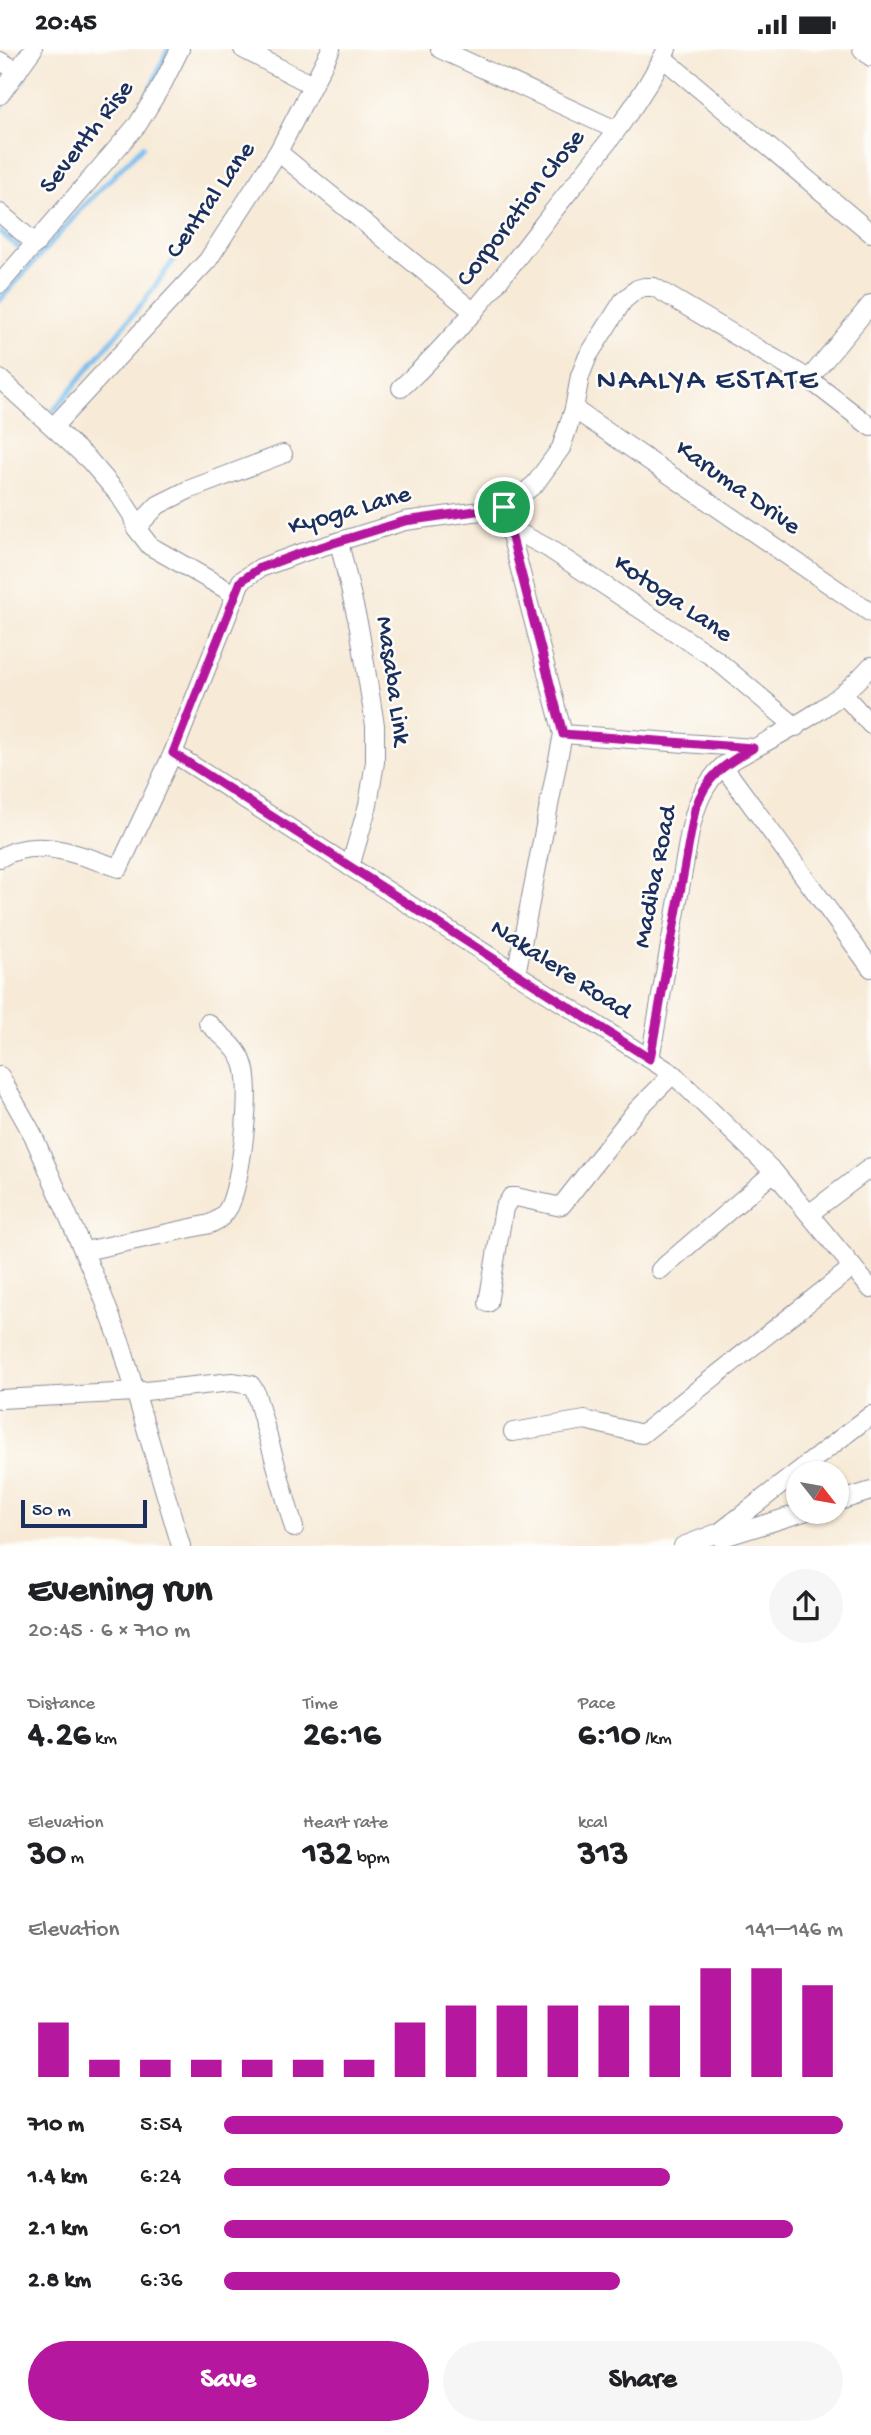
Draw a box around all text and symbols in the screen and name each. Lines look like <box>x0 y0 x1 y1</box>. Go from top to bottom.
text: 20:45 <box>35 9 97 40</box>
street label: Seventh Rise <box>34 75 142 201</box>
street label: Corporation Close <box>451 124 593 294</box>
street label: Central Lane <box>160 136 264 265</box>
district label: NAALYA ESTATE <box>597 365 819 400</box>
street label: Karuma Drive <box>668 434 806 544</box>
pin <box>474 477 534 537</box>
street label: Kyoga Lane <box>285 480 415 544</box>
icon: arrive <box>485 488 523 526</box>
street label: Kotoga Lane <box>607 549 738 651</box>
street label: Masaba Link <box>367 615 416 750</box>
street label: Madiba Road <box>628 801 686 951</box>
street label: Nakalere Road <box>484 914 638 1029</box>
north arrow <box>786 1461 849 1524</box>
map controls <box>786 1461 849 1524</box>
scale bar <box>21 1497 147 1529</box>
text: 50 m <box>32 1500 71 1523</box>
button: share <box>769 1569 843 1643</box>
text: Evening run <box>28 1570 212 1614</box>
text: 20:45 · 6 × 710 m <box>28 1618 190 1645</box>
text: Distance <box>28 1693 95 1716</box>
text: Time <box>303 1693 338 1716</box>
text: Pace <box>578 1693 615 1716</box>
text: 4.26 <box>28 1716 90 1757</box>
text: 26:16 <box>303 1716 381 1757</box>
text: 6:10 <box>578 1716 641 1757</box>
text: km <box>90 1728 117 1751</box>
text: /km <box>641 1728 672 1751</box>
text: Elevation <box>28 1812 104 1835</box>
text: Heart rate <box>303 1812 388 1835</box>
text: kcal <box>578 1812 608 1835</box>
text: 30 <box>28 1835 66 1876</box>
text: 132 <box>303 1835 352 1876</box>
text: 313 <box>578 1835 628 1876</box>
text: m <box>66 1847 84 1870</box>
text: bpm <box>352 1847 390 1870</box>
text: Elevation <box>28 1917 119 1944</box>
text: 141–146 m <box>746 1917 843 1944</box>
text: 710 m <box>28 2112 84 2139</box>
text: 5:54 <box>140 2112 182 2139</box>
text: 1.4 km <box>28 2164 87 2191</box>
text: 6:24 <box>140 2164 181 2191</box>
text: 2.1 km <box>28 2216 88 2243</box>
text: 6:01 <box>140 2216 181 2243</box>
text: 2.8 km <box>28 2268 91 2295</box>
text: 6:36 <box>140 2268 182 2295</box>
button: Save <box>28 2341 429 2421</box>
button: Share <box>443 2341 843 2421</box>

